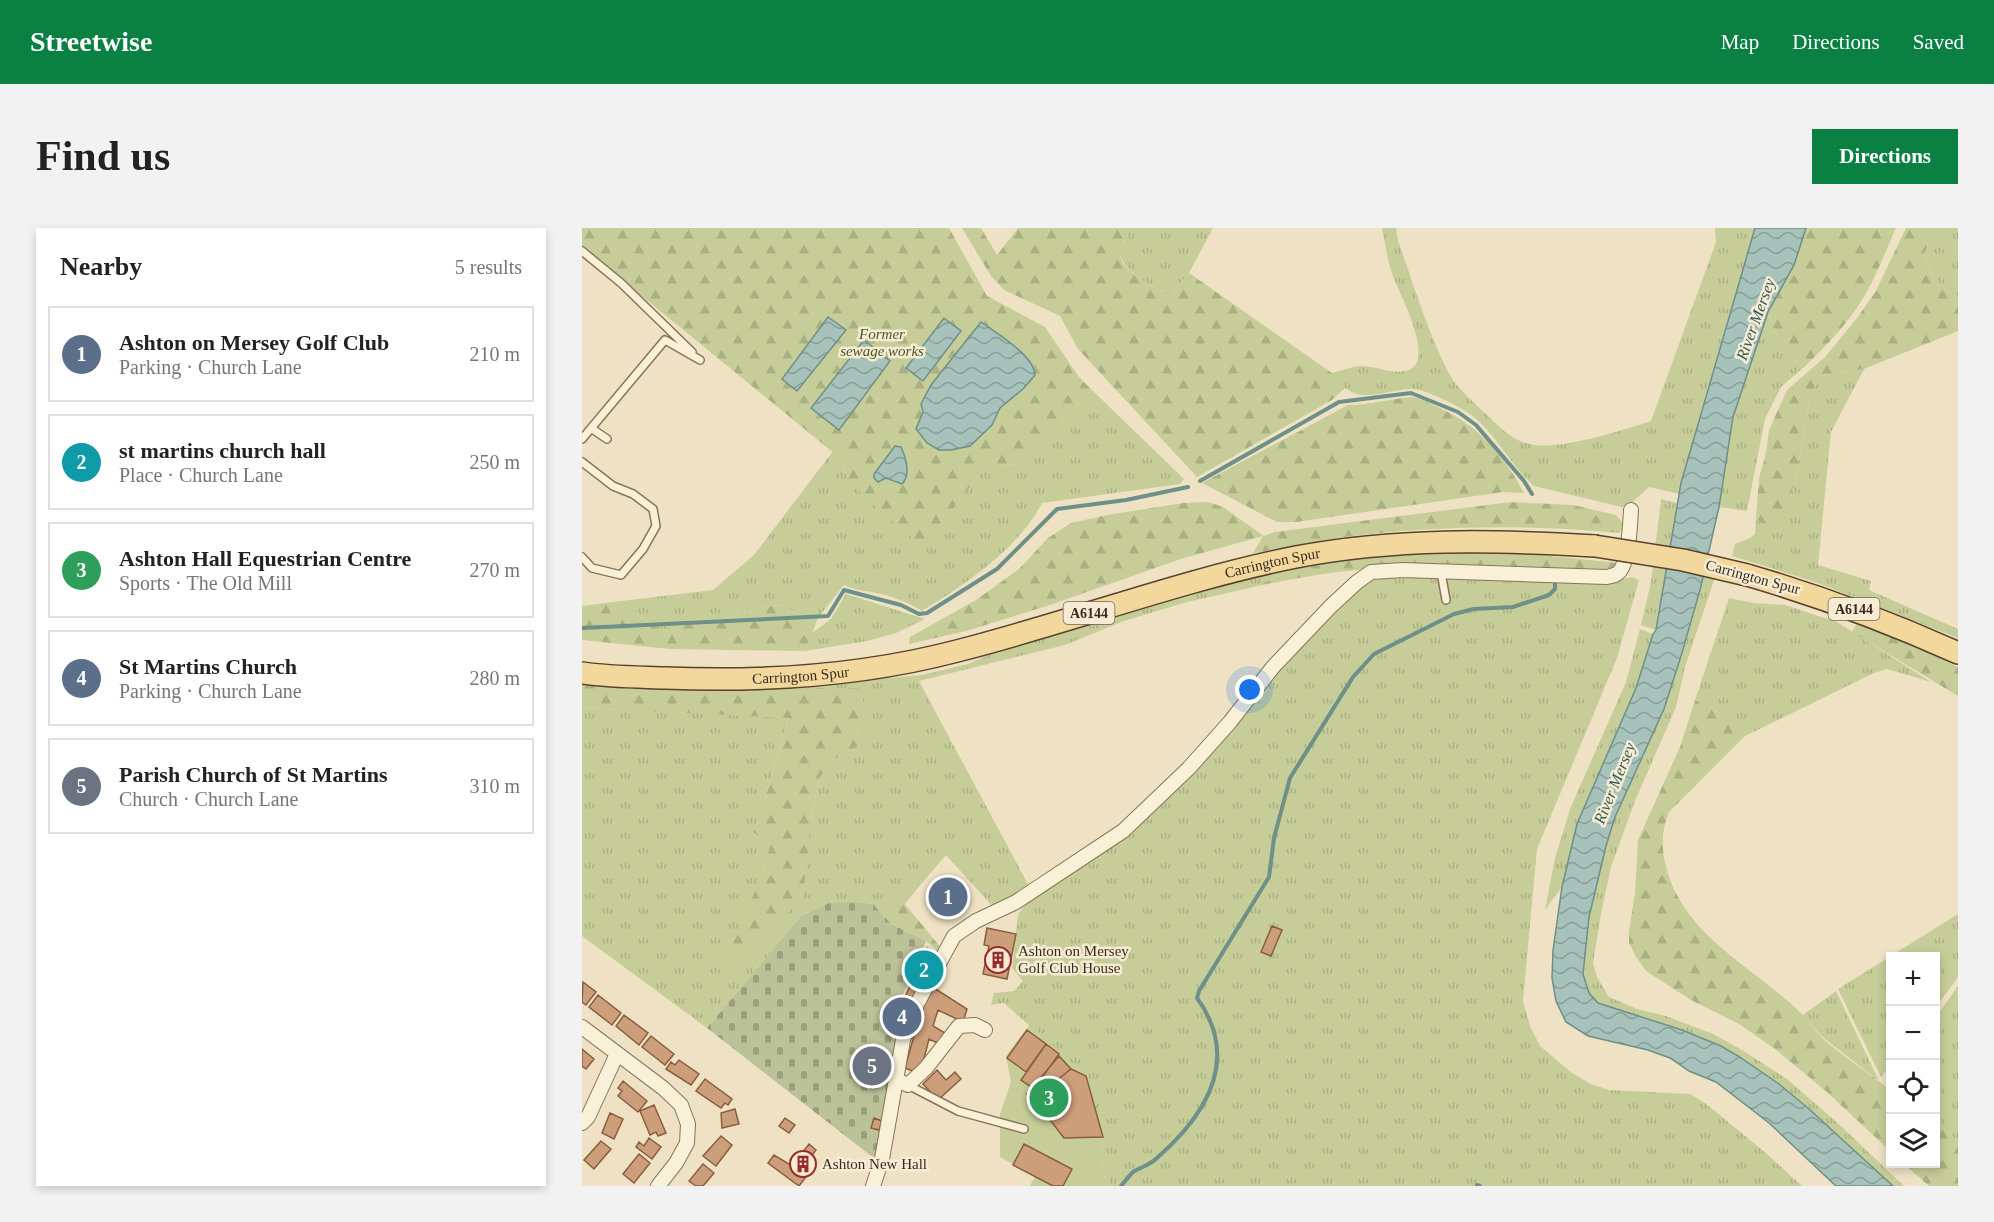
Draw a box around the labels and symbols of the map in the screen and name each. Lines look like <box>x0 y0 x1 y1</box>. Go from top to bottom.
water label: River Mersey <box>1732 275 1779 364</box>
park label: Former sewage works <box>840 326 924 359</box>
street label: Carrington Spur <box>1223 545 1321 581</box>
street label: Carrington Spur <box>1704 557 1802 597</box>
road number: A6144 <box>1828 598 1880 620</box>
road number: A6144 <box>1064 602 1114 624</box>
street label: Carrington Spur <box>752 664 850 687</box>
your location <box>1235 675 1264 704</box>
water label: River Mersey <box>1590 739 1640 827</box>
pin: 1 <box>928 874 968 920</box>
place label: Ashton on Mersey Golf Club House <box>1018 943 1129 976</box>
building icon: Ashton on Mersey Golf Club House <box>983 945 1013 975</box>
pin: 2 <box>904 948 944 992</box>
pin: 4 <box>882 994 922 1040</box>
pin: 5 <box>852 1044 892 1088</box>
pin: 3 <box>1030 1076 1068 1120</box>
building icon: Ashton New Hall <box>788 1149 818 1179</box>
place label: Ashton New Hall <box>822 1156 927 1172</box>

